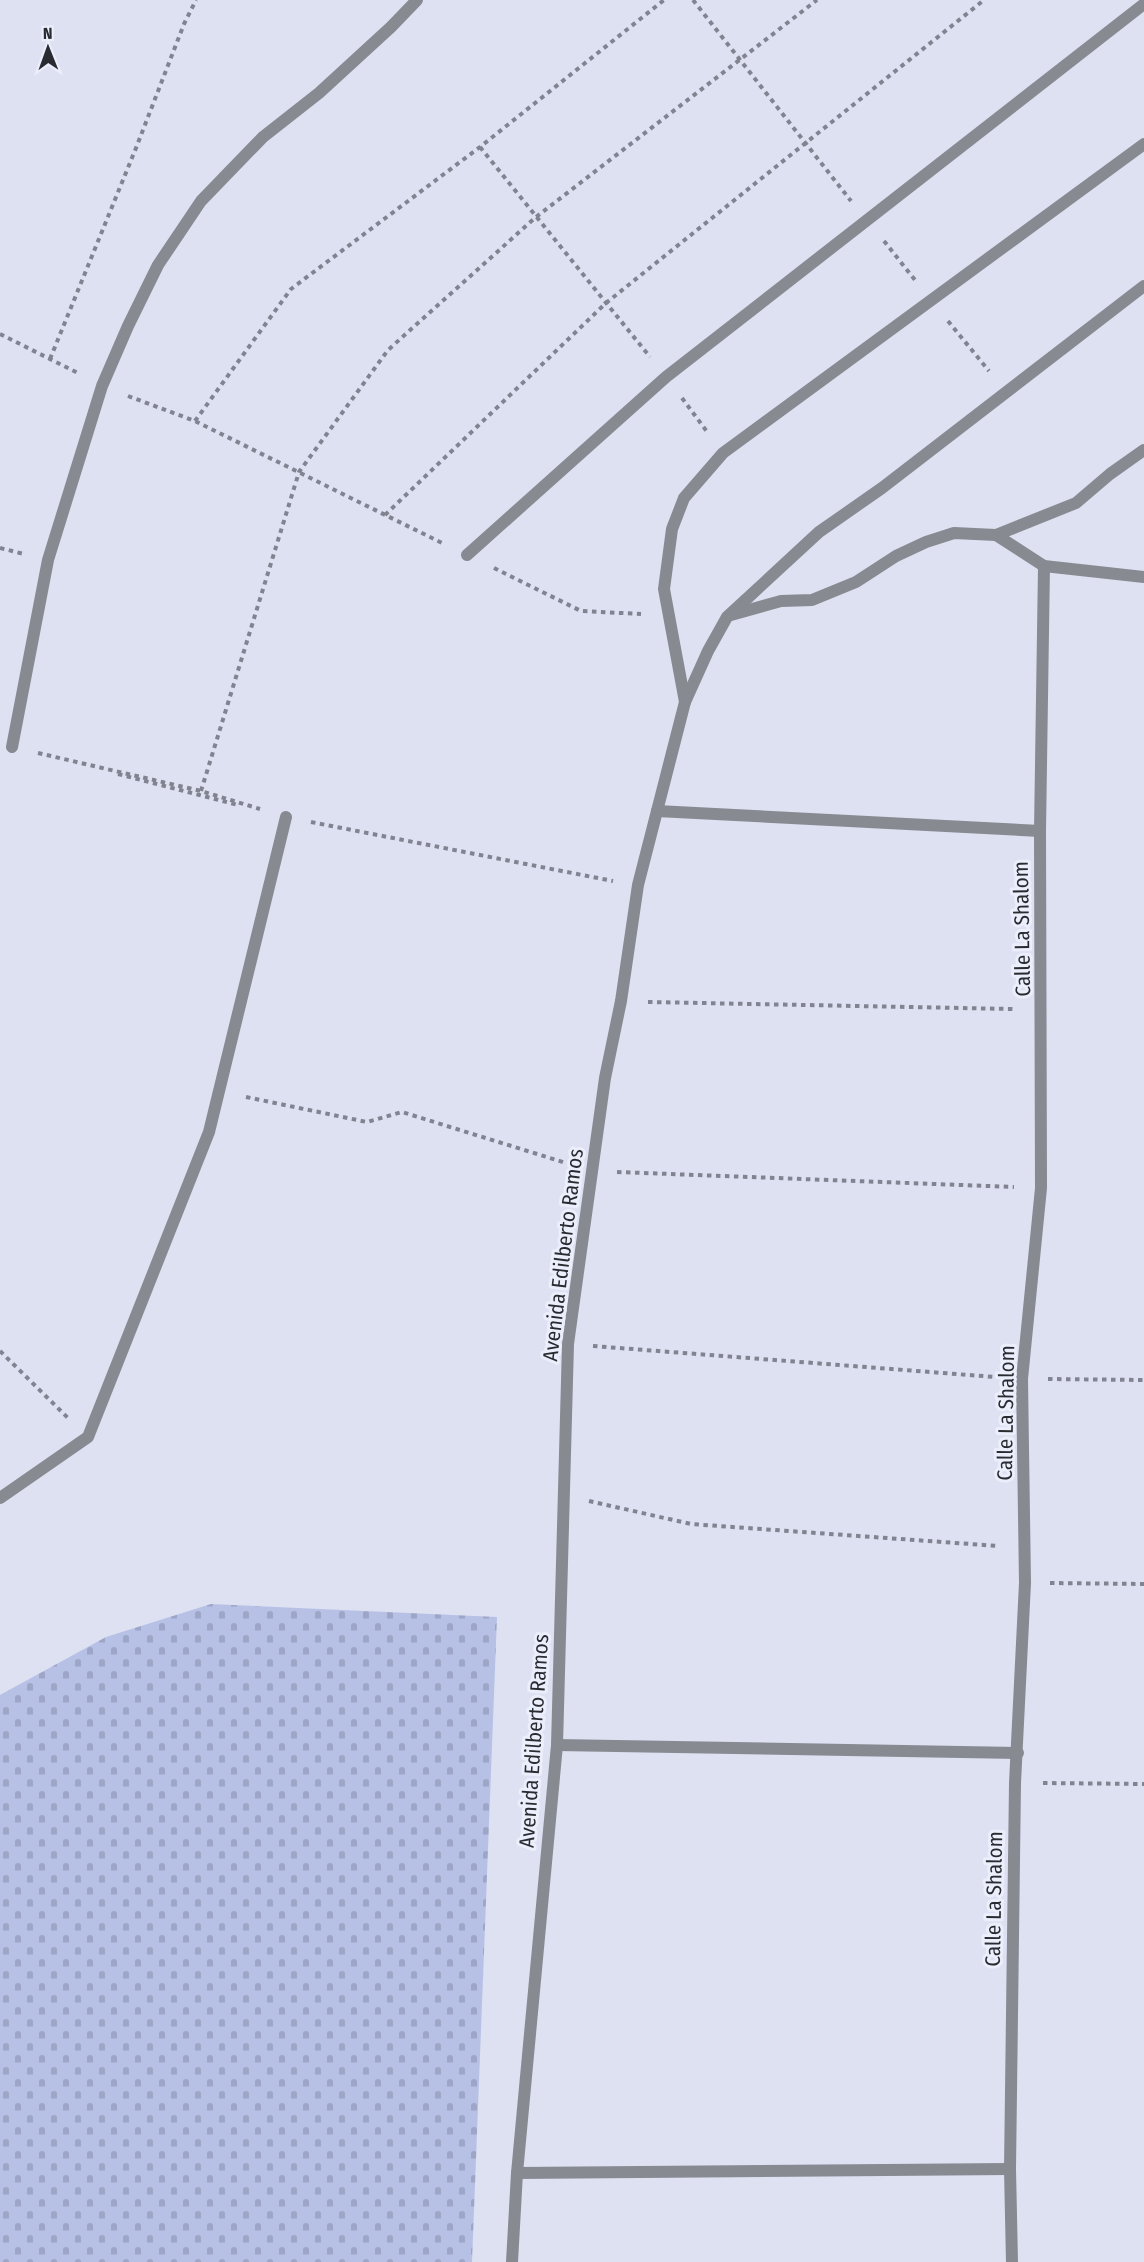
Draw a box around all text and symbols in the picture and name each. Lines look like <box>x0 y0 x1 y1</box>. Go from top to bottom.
north arrow <box>18 18 78 78</box>
text: N <box>43 24 53 43</box>
street label: Calle La Shalom <box>1008 861 1036 997</box>
street label: Avenida Edilberto Ramos <box>537 1147 589 1363</box>
street label: Calle La Shalom <box>992 1345 1020 1481</box>
street label: Avenida Edilberto Ramos <box>514 1633 554 1849</box>
street label: Calle La Shalom <box>980 1831 1008 1967</box>

